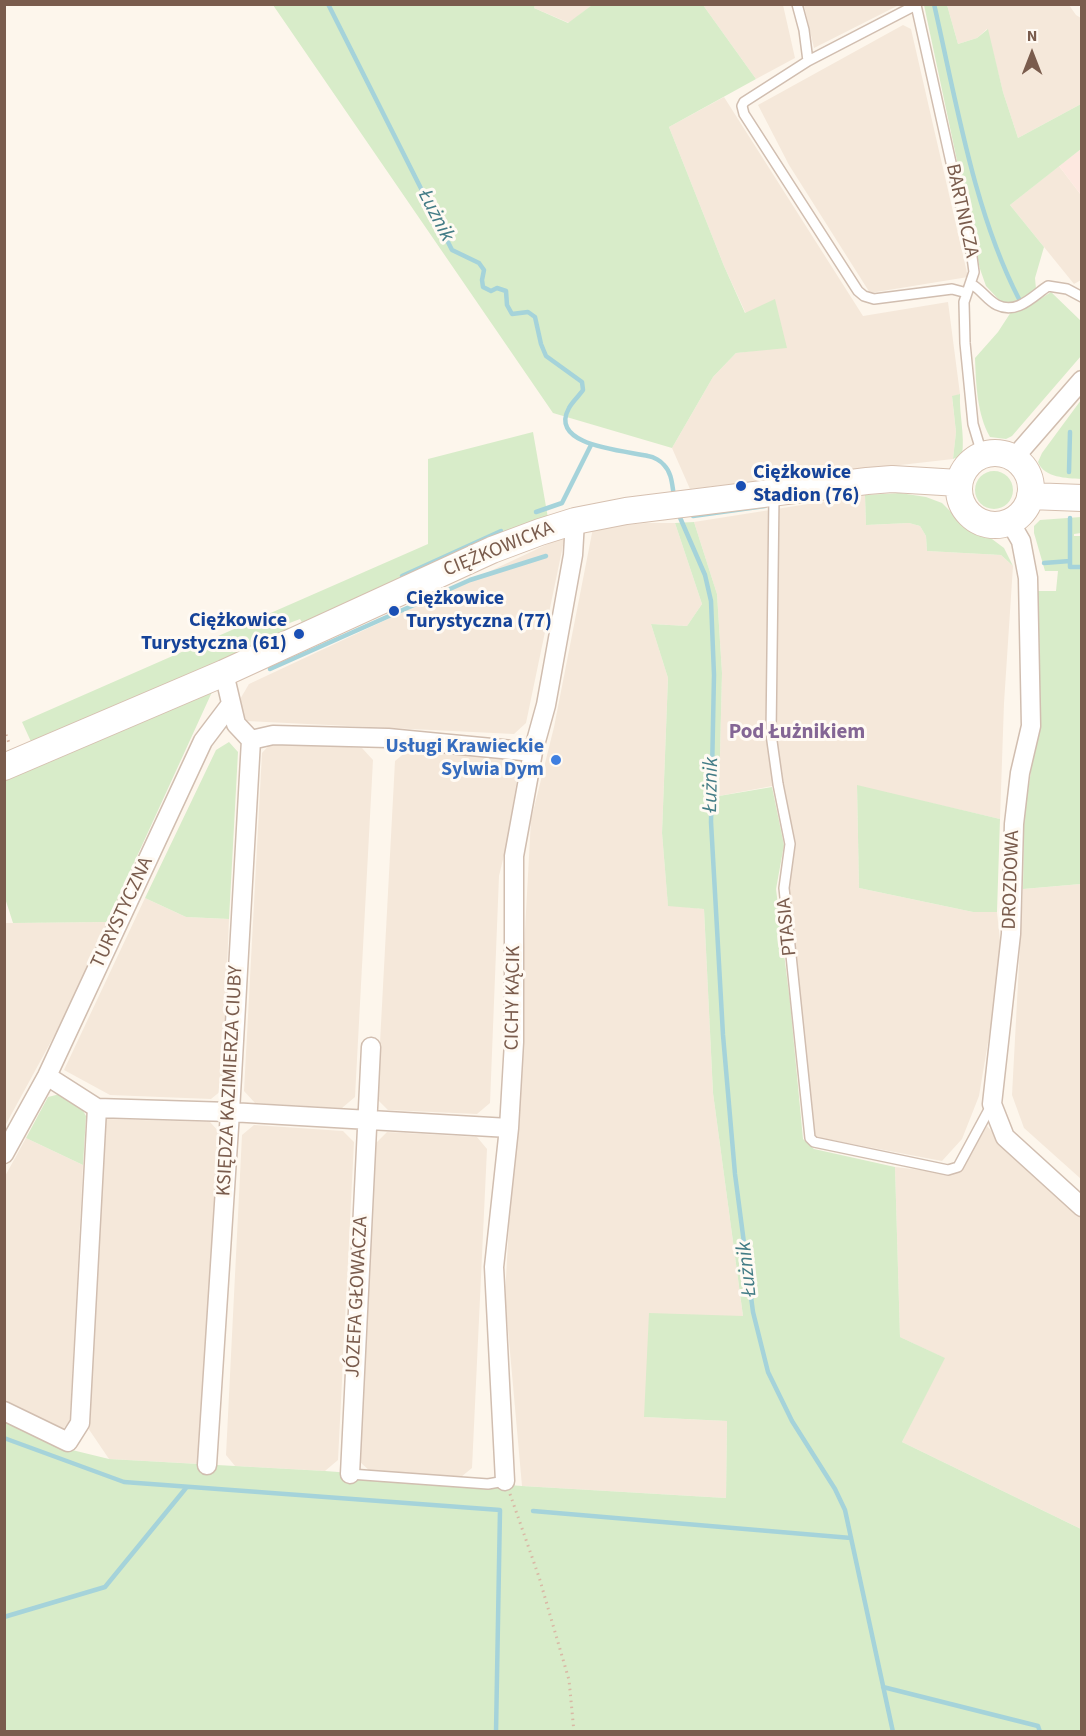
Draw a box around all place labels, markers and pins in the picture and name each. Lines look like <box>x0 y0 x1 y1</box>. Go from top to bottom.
place label: Ciężkowice Stadion (76) <box>753 462 860 509</box>
marker: Ciężkowice Stadion (76) <box>734 479 748 493</box>
place label: Ciężkowice Turystyczna (77) <box>406 588 552 635</box>
marker: Ciężkowice Turystyczna (77) <box>387 604 401 618</box>
place label: Ciężkowice Turystyczna (61) <box>141 610 287 657</box>
marker: Ciężkowice Turystyczna (61) <box>292 627 306 641</box>
place label: Usługi Krawieckie Sylwia Dym <box>385 736 544 783</box>
marker: Usługi Krawieckie Sylwia Dym <box>549 753 563 767</box>

